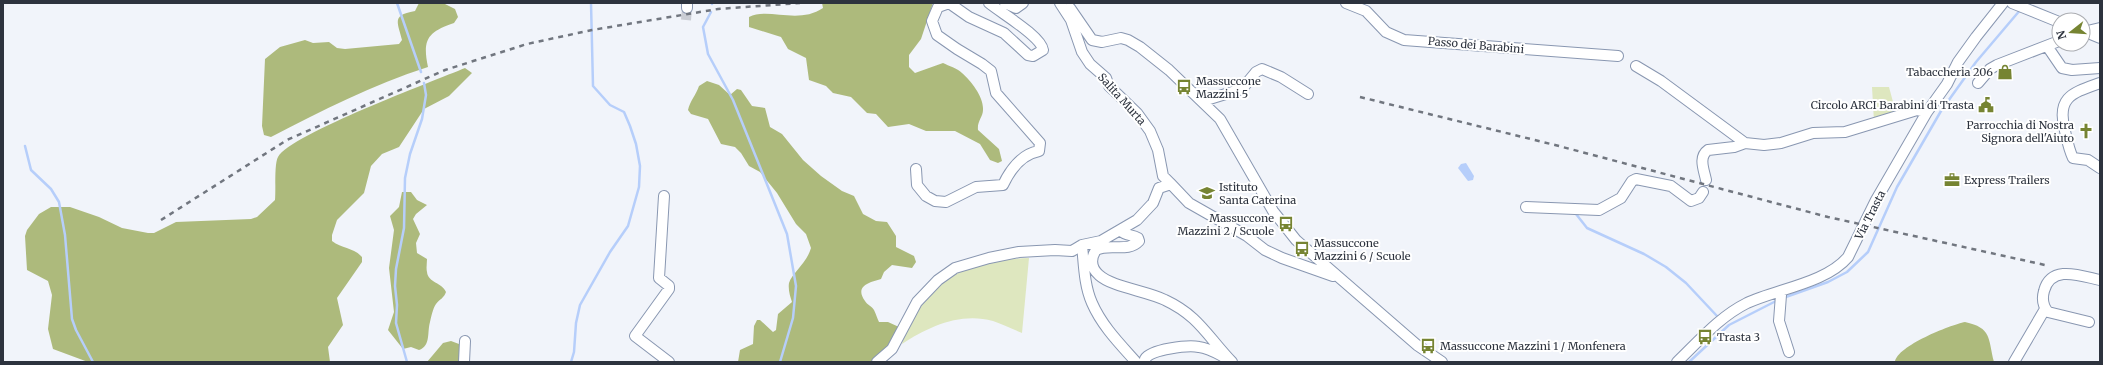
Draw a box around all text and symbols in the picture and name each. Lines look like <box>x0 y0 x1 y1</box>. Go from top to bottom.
north arrow <box>2051 12 2091 52</box>
text: N <box>2053 28 2069 41</box>
street label: Passo dei Barabini <box>1427 34 1525 56</box>
shop icon: Tabaccheria 206 <box>1996 63 2014 81</box>
place label: Tabaccheria 206 <box>1906 65 1993 79</box>
street label: Salita Murta <box>1095 70 1149 128</box>
place label: Massuccone Mazzini 5 <box>1196 74 1261 101</box>
bus stop icon: Massuccone Mazzini 5 <box>1175 78 1193 96</box>
public building icon: Circolo ARCI Barabini di Trasta <box>1977 96 1995 114</box>
place label: Circolo ARCI Barabini di Trasta <box>1811 98 1974 112</box>
place label: Parrocchia di Nostra Signora dell'Aiuto <box>1966 118 2075 145</box>
church icon: Parrocchia di Nostra Signora dell'Aiuto <box>2077 122 2095 140</box>
office icon: Express Trailers <box>1943 171 1961 189</box>
place label: Express Trailers <box>1964 173 2050 187</box>
place label: Istituto Santa Caterina <box>1219 180 1296 207</box>
school or university icon: Istituto Santa Caterina <box>1198 184 1216 202</box>
street label: Via Trasta <box>1851 188 1888 243</box>
place label: Massuccone Mazzini 2 / Scuole <box>1178 211 1274 238</box>
bus stop icon: Massuccone Mazzini 2 / Scuole <box>1277 215 1295 233</box>
place label: Massuccone Mazzini 6 / Scuole <box>1314 236 1411 263</box>
bus stop icon: Massuccone Mazzini 6 / Scuole <box>1293 240 1311 258</box>
bus stop icon: Trasta 3 <box>1696 328 1714 346</box>
place label: Trasta 3 <box>1717 330 1760 344</box>
bus stop icon: Massuccone Mazzini 1 / Monfenera <box>1419 337 1437 355</box>
place label: Massuccone Mazzini 1 / Monfenera <box>1440 339 1626 353</box>

